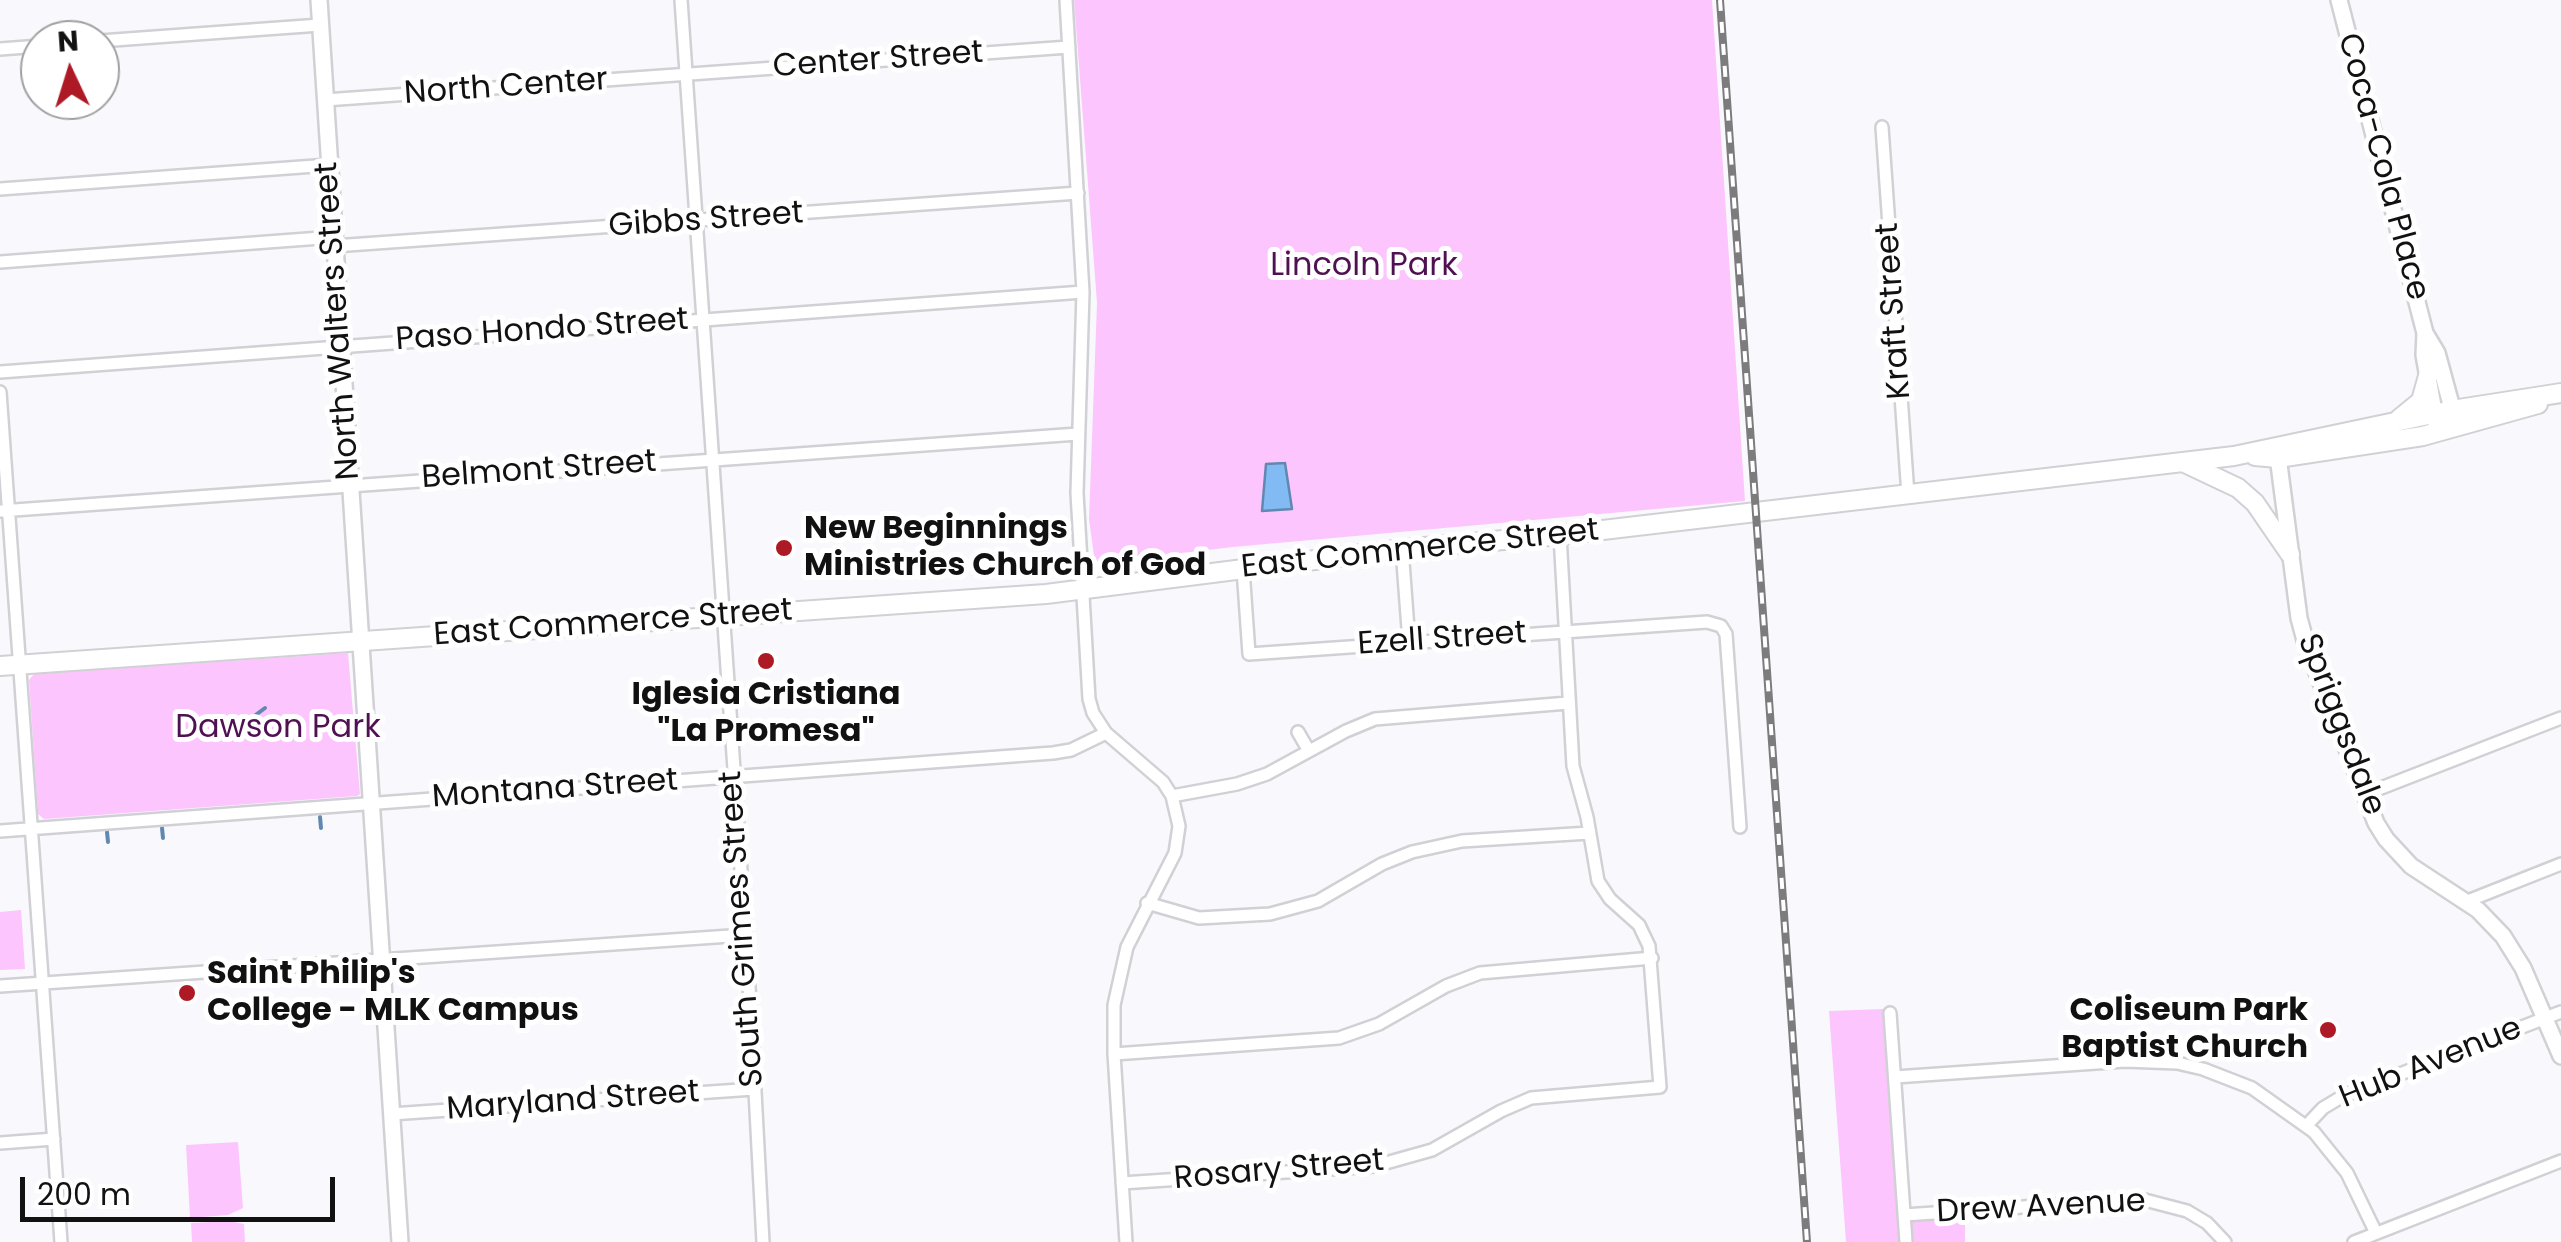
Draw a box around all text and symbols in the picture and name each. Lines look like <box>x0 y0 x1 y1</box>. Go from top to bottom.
north arrow <box>20 20 120 120</box>
text: N <box>56 21 80 62</box>
street label: Coca-Cola Place <box>2328 30 2436 304</box>
street label: Center Street <box>772 34 984 88</box>
street label: North Center <box>403 62 609 114</box>
street label: North Walters Street <box>309 161 369 481</box>
street label: Gibbs Street <box>607 195 805 247</box>
street label: Kraft Street <box>1870 221 1920 401</box>
park label: Lincoln Park <box>1270 248 1458 286</box>
street label: Paso Hondo Street <box>394 302 690 360</box>
street label: Belmont Street <box>420 444 658 498</box>
place label: New Beginnings Ministries Church of God <box>804 511 1206 586</box>
street label: East Commerce Street <box>1239 512 1601 588</box>
marker: New Beginnings Ministries Church of God <box>773 537 795 559</box>
street label: East Commerce Street <box>432 592 794 656</box>
street label: Ezell Street <box>1356 615 1528 665</box>
street label: Spriggsdale <box>2288 629 2392 821</box>
marker: Iglesia Cristiana "La Promesa" <box>755 650 777 672</box>
place label: Iglesia Cristiana "La Promesa" <box>632 677 900 752</box>
park label: Dawson Park <box>175 710 381 748</box>
street label: Montana Street <box>431 762 679 818</box>
street label: South Grimes Street <box>713 770 773 1088</box>
place label: Saint Philip's College - MLK Campus <box>207 956 579 1031</box>
marker: Saint Philip's College - MLK Campus <box>176 982 198 1004</box>
place label: Coliseum Park Baptist Church <box>2061 993 2308 1068</box>
street label: Hub Avenue <box>2334 1010 2528 1118</box>
marker: Coliseum Park Baptist Church <box>2317 1019 2339 1041</box>
street label: Maryland Street <box>445 1074 701 1130</box>
street label: Rosary Street <box>1172 1143 1386 1199</box>
scale bar <box>25 1157 340 1219</box>
text: 200 m <box>37 1173 131 1216</box>
street label: Drew Avenue <box>1935 1183 2147 1233</box>

